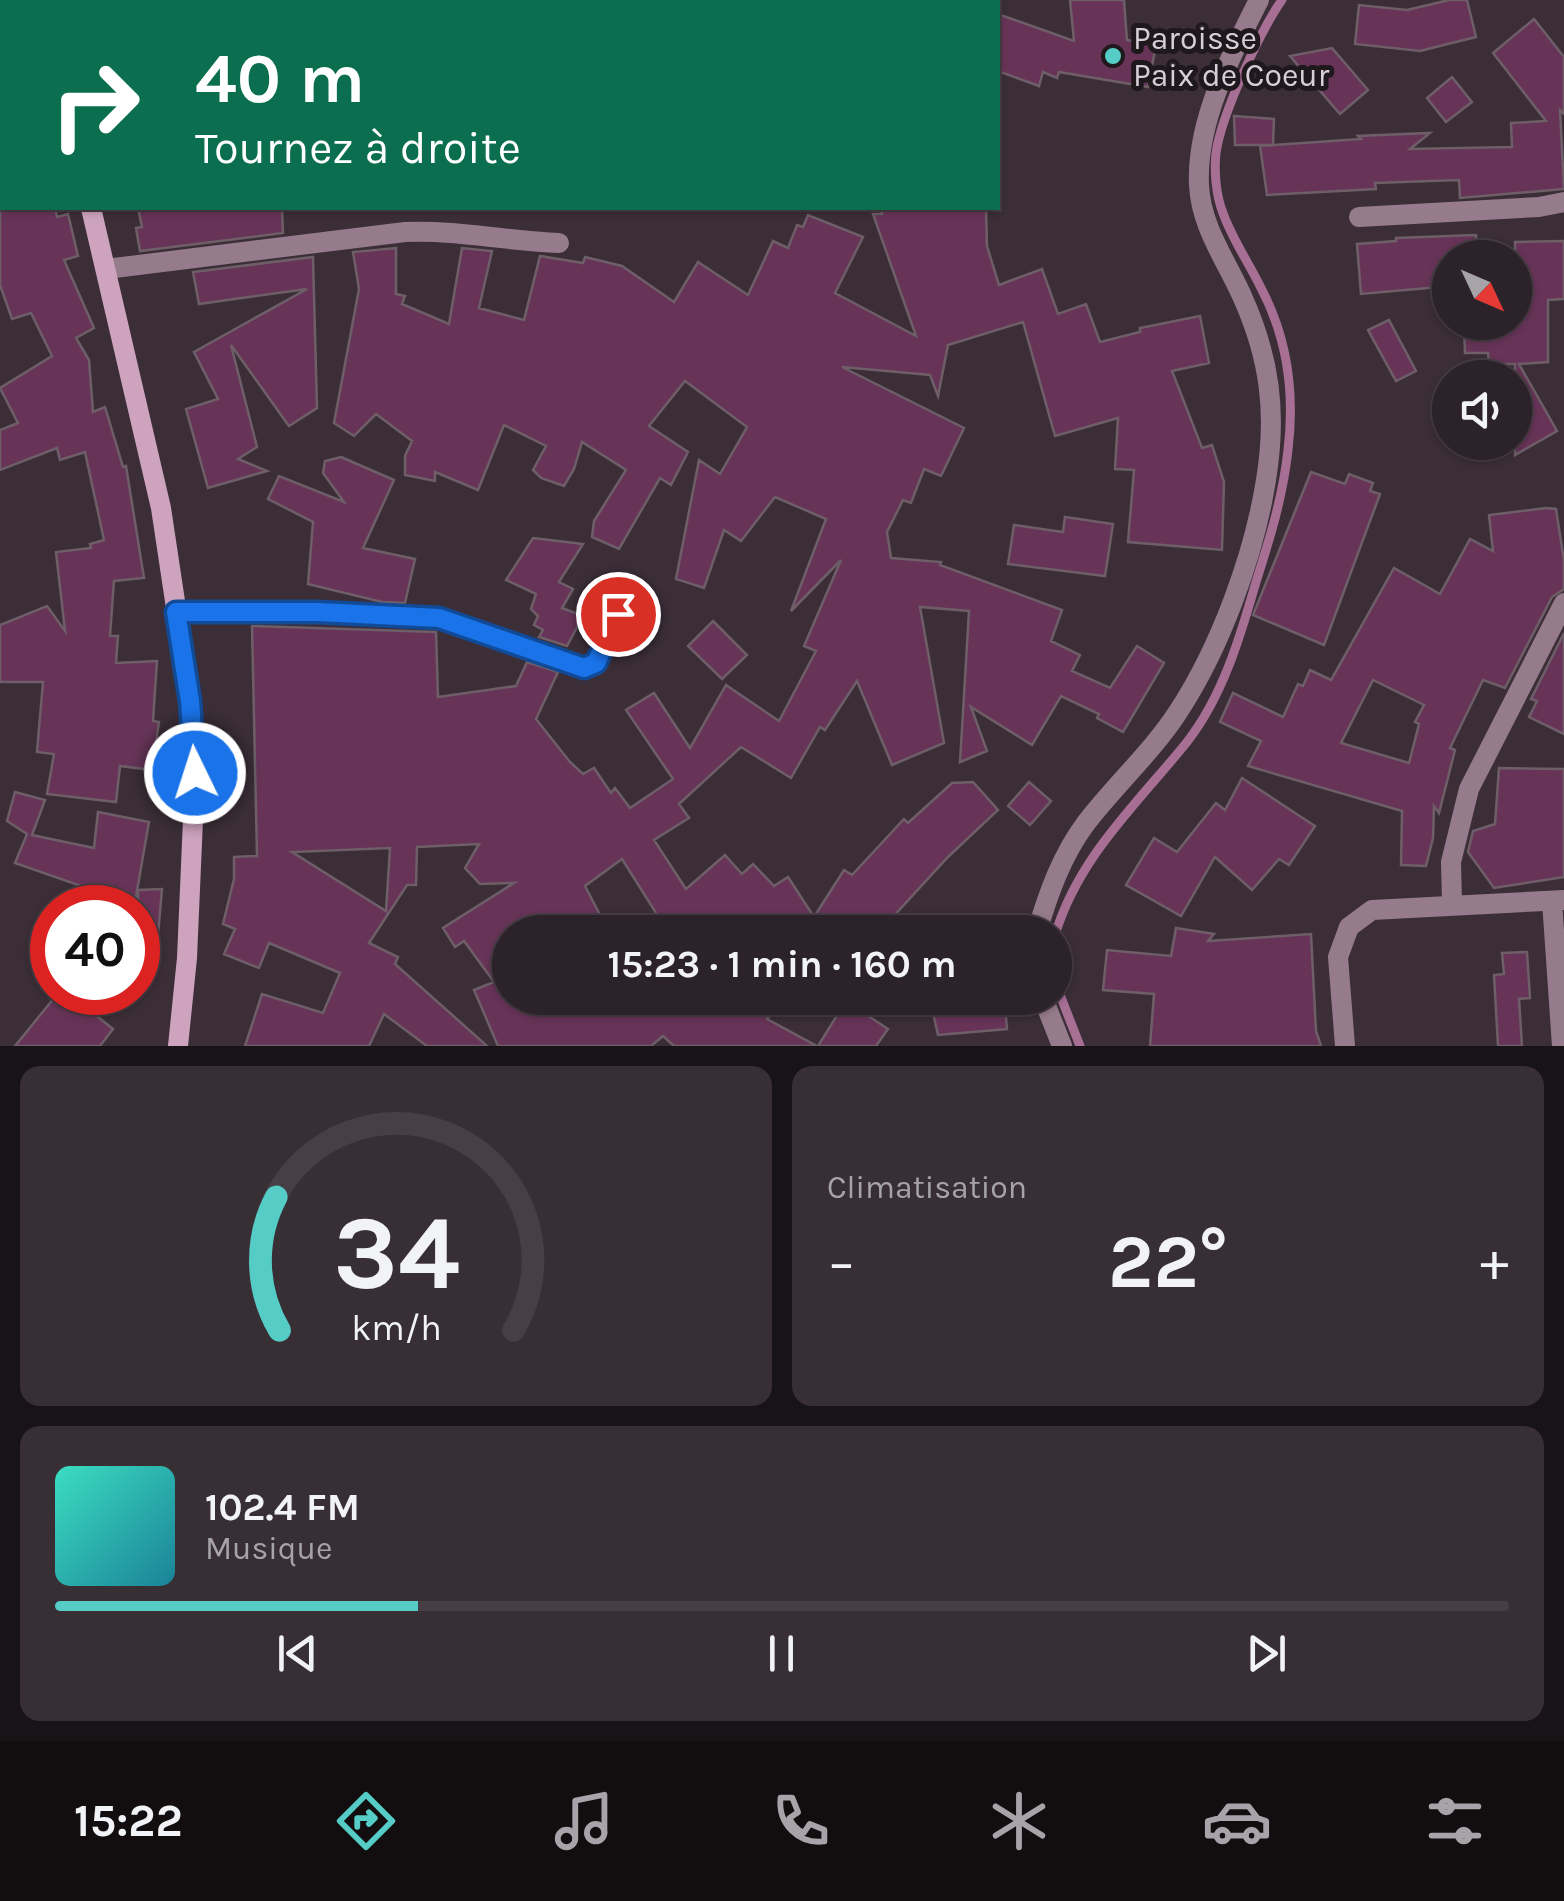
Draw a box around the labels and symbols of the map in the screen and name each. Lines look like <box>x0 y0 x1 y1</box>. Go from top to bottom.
place label: Paroisse Paix de Coeur <box>1133 20 1330 94</box>
marker: Paroisse Paix de Coeur <box>1102 45 1124 67</box>
north arrow <box>1432 240 1532 340</box>
pin <box>576 572 661 657</box>
position arrow <box>143 721 247 825</box>
speed limit sign: 40 <box>30 885 160 1015</box>

